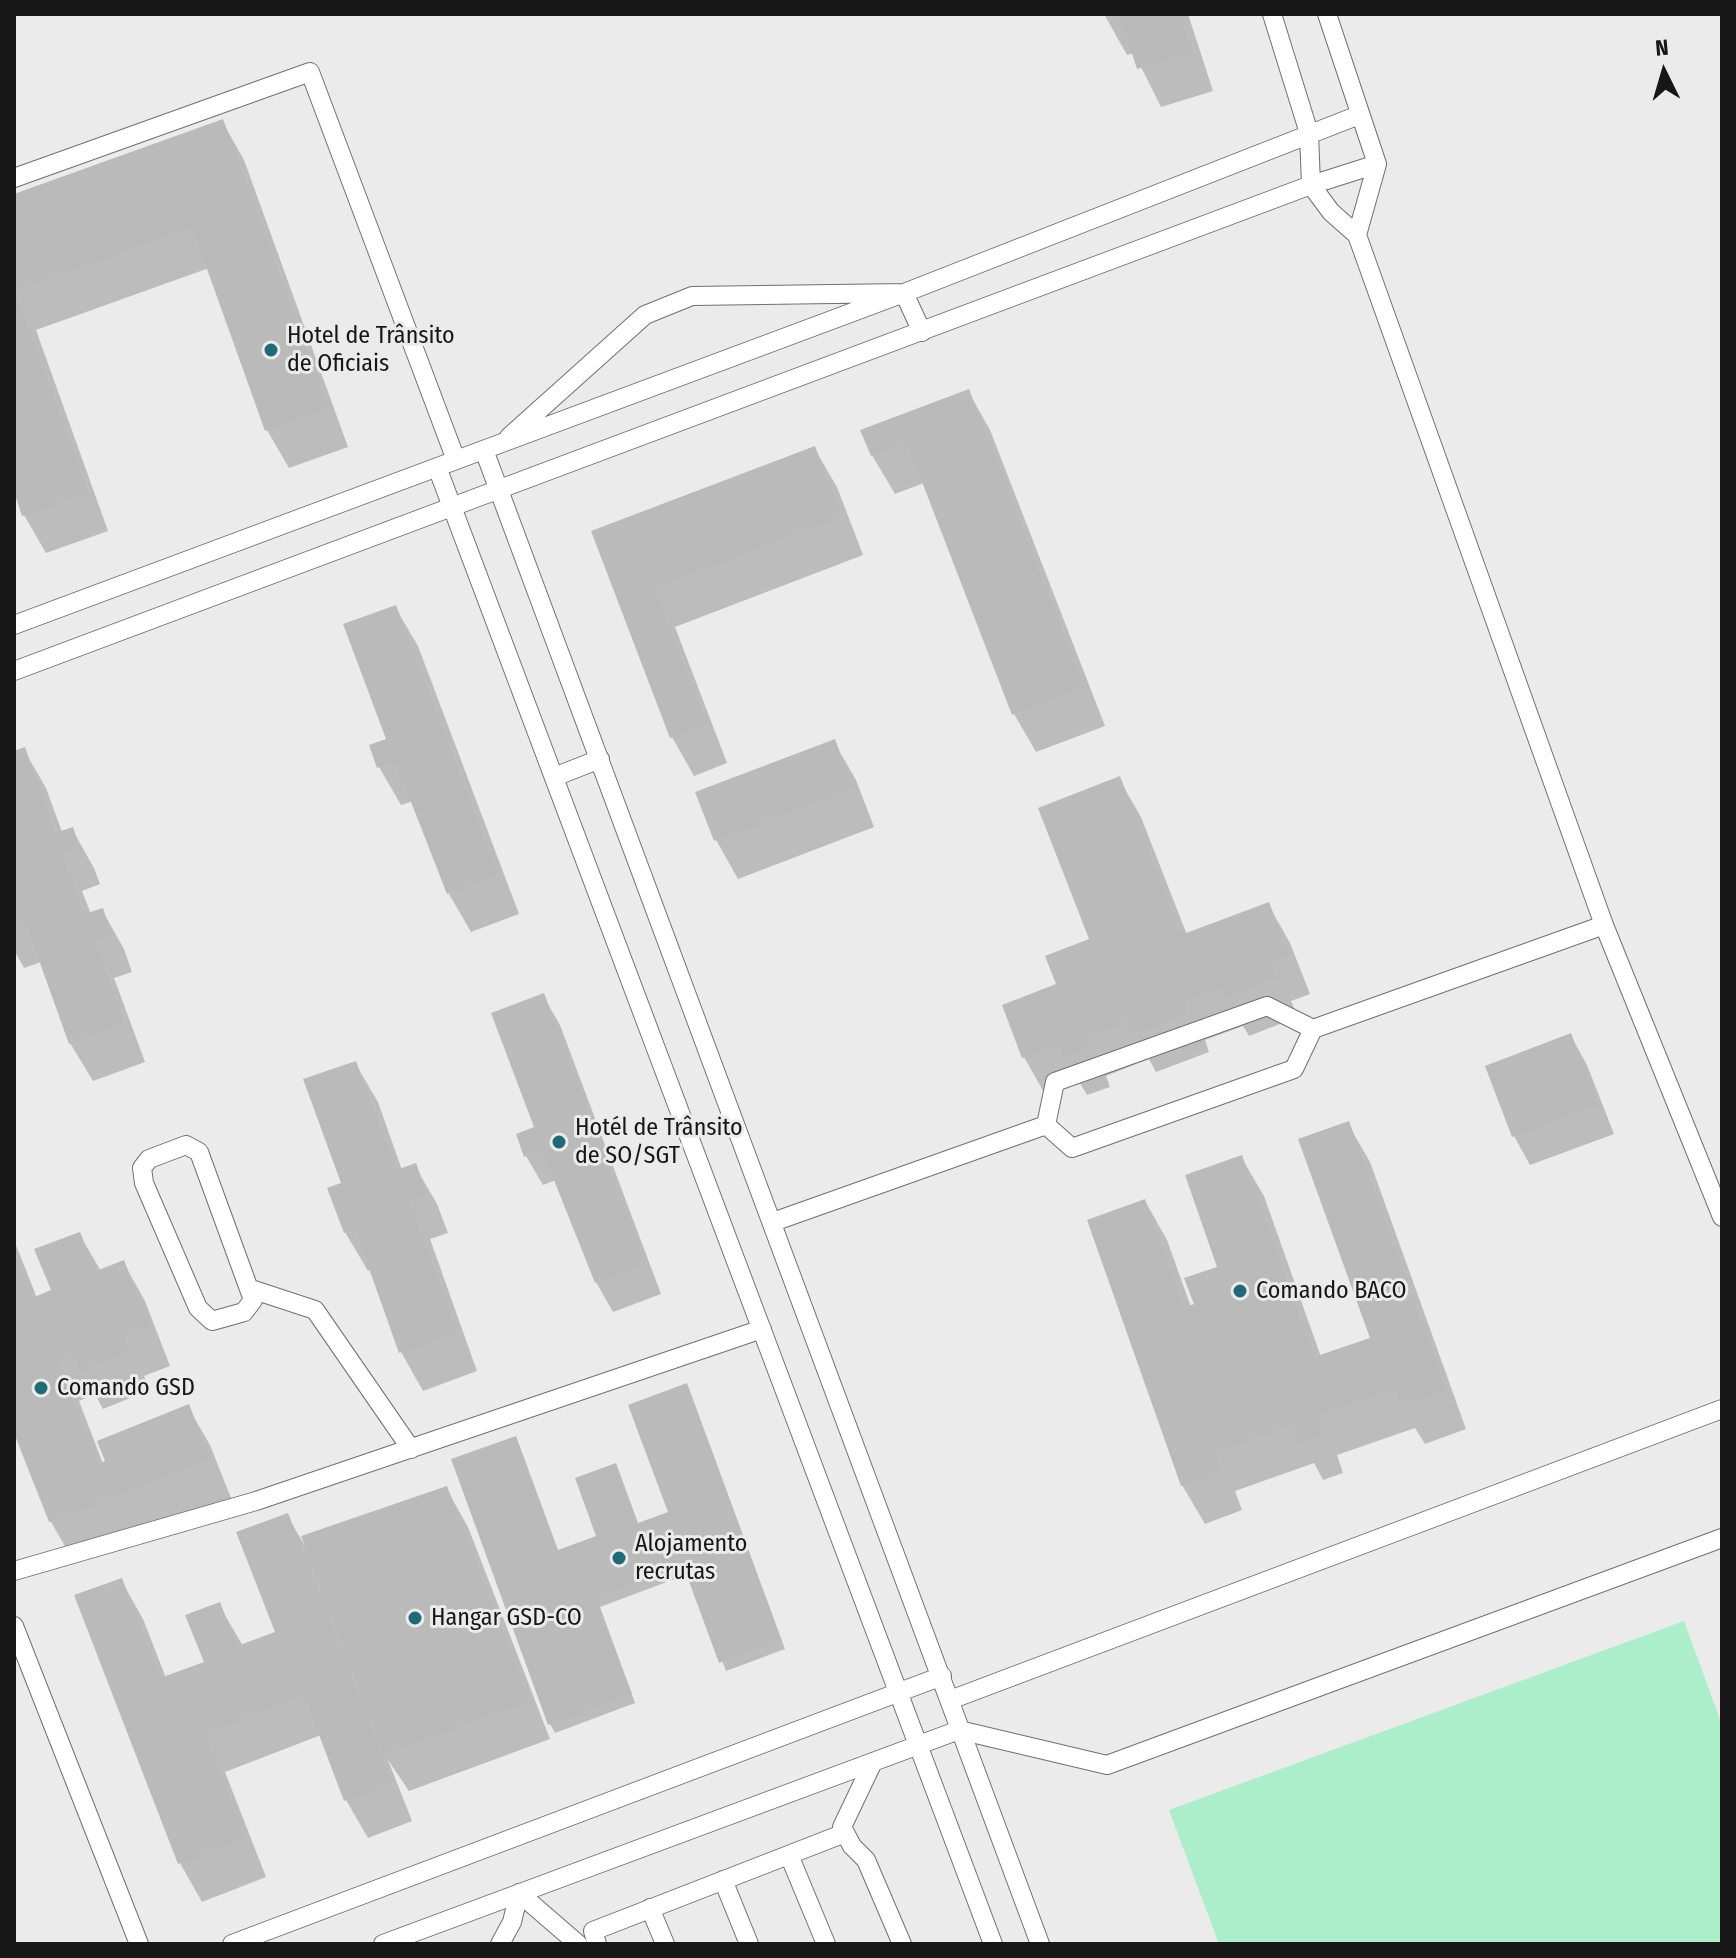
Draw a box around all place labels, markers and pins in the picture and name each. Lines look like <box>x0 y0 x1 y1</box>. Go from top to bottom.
place label: Hotel de Trânsito de Oficiais <box>287 322 455 378</box>
marker: Hotel de Trânsito de Oficiais <box>262 341 280 359</box>
place label: Hotél de Trânsito de SO/SGT <box>575 1114 743 1170</box>
marker: Hotél de Trânsito de SO/SGT <box>550 1133 568 1151</box>
place label: Comando BACO <box>1256 1277 1407 1305</box>
marker: Comando BACO <box>1231 1282 1249 1300</box>
place label: Comando GSD <box>57 1374 195 1402</box>
marker: Comando GSD <box>32 1379 50 1397</box>
place label: Alojamento recrutas <box>635 1530 747 1586</box>
marker: Alojamento recrutas <box>610 1549 628 1567</box>
place label: Hangar GSD-CO <box>431 1604 582 1632</box>
marker: Hangar GSD-CO <box>406 1609 424 1627</box>

